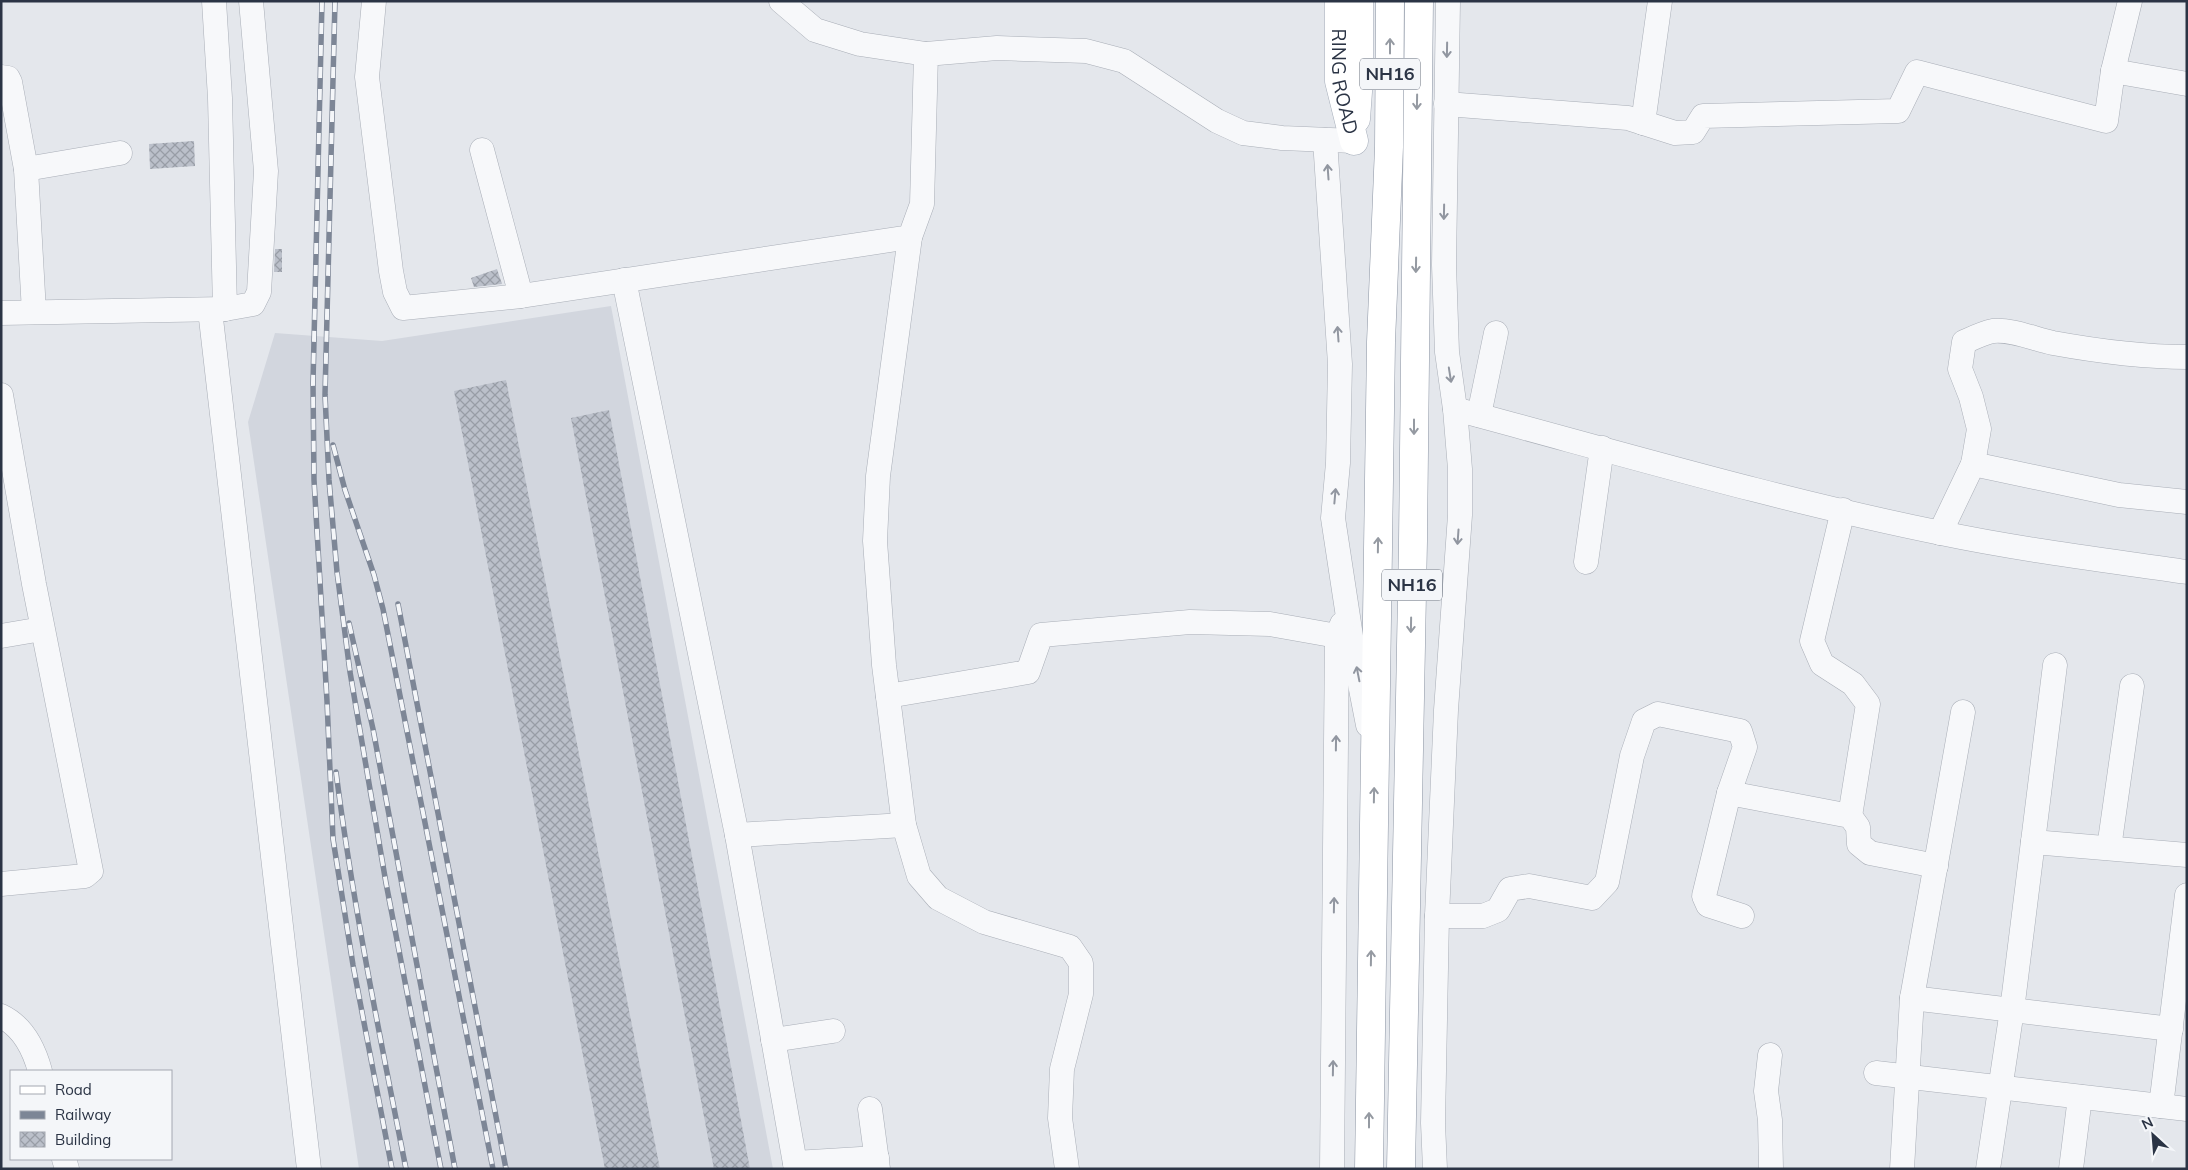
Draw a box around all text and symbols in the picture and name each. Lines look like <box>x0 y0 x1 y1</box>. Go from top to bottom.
street label: RING ROAD <box>1327 29 1364 137</box>
one-way arrow <box>1385 38 1395 54</box>
one-way arrow <box>1442 42 1452 58</box>
road number: NH16 <box>1360 59 1420 90</box>
one-way arrow <box>1413 94 1422 110</box>
one-way arrow <box>1323 164 1332 180</box>
one-way arrow <box>1439 204 1449 220</box>
one-way arrow <box>1411 257 1420 273</box>
one-way arrow <box>1333 326 1342 342</box>
one-way arrow <box>1445 366 1455 382</box>
one-way arrow <box>1409 419 1419 435</box>
one-way arrow <box>1330 488 1340 504</box>
one-way arrow <box>1454 528 1463 544</box>
one-way arrow <box>1373 537 1382 553</box>
road number: NH16 <box>1382 570 1442 600</box>
one-way arrow <box>1407 617 1416 633</box>
one-way arrow <box>1353 666 1362 682</box>
one-way arrow <box>1331 735 1341 751</box>
one-way arrow <box>1369 787 1379 804</box>
one-way arrow <box>1330 897 1339 913</box>
one-way arrow <box>1366 950 1376 966</box>
one-way arrow <box>1328 1060 1338 1076</box>
legend <box>10 1070 172 1160</box>
text: Road <box>55 1080 92 1099</box>
text: Railway <box>55 1105 111 1124</box>
north arrow <box>2128 1110 2178 1160</box>
one-way arrow <box>1364 1112 1374 1128</box>
text: N <box>2139 1113 2156 1134</box>
text: Building <box>55 1130 111 1149</box>

